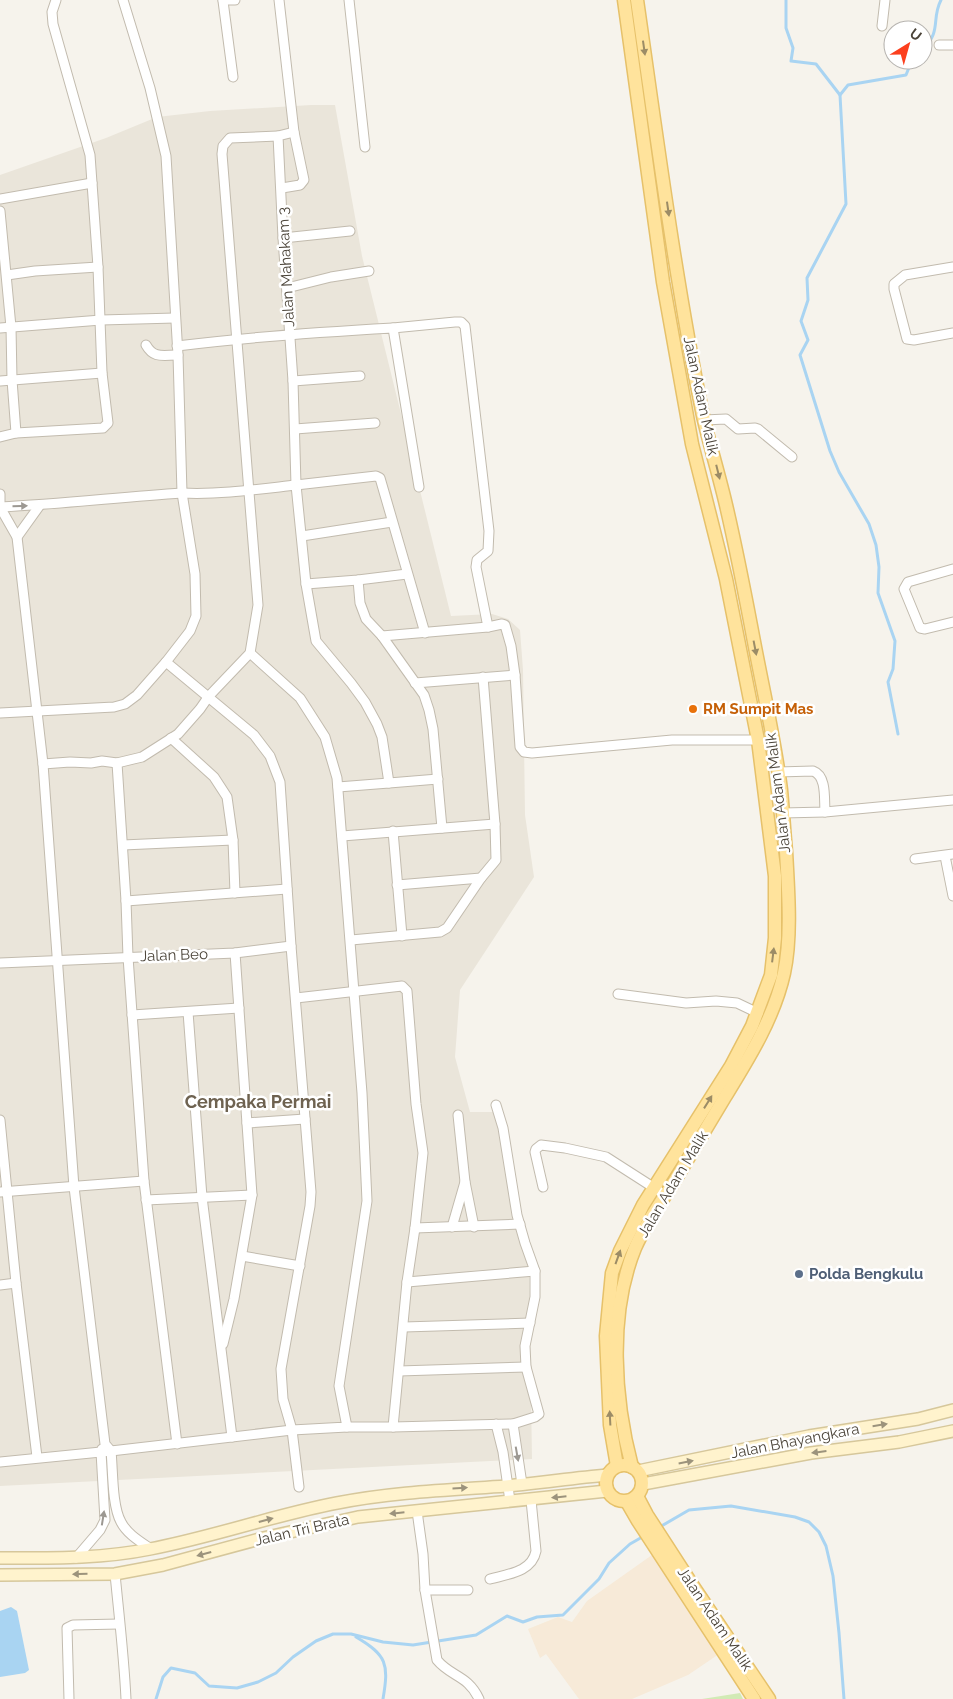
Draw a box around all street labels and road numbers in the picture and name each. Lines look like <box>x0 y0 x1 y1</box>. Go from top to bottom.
street label: Jalan Mahakam 3 <box>274 207 298 327</box>
street label: Jalan Adam Malik <box>680 335 722 457</box>
street label: Jalan Adam Malik <box>762 732 794 854</box>
street label: Jalan Beo <box>140 945 208 965</box>
street label: Jalan Adam Malik <box>634 1127 712 1241</box>
street label: Jalan Bhayangkara <box>729 1420 861 1462</box>
street label: Jalan Tri Brata <box>253 1510 351 1550</box>
street label: Jalan Adam Malik <box>674 1564 756 1674</box>

